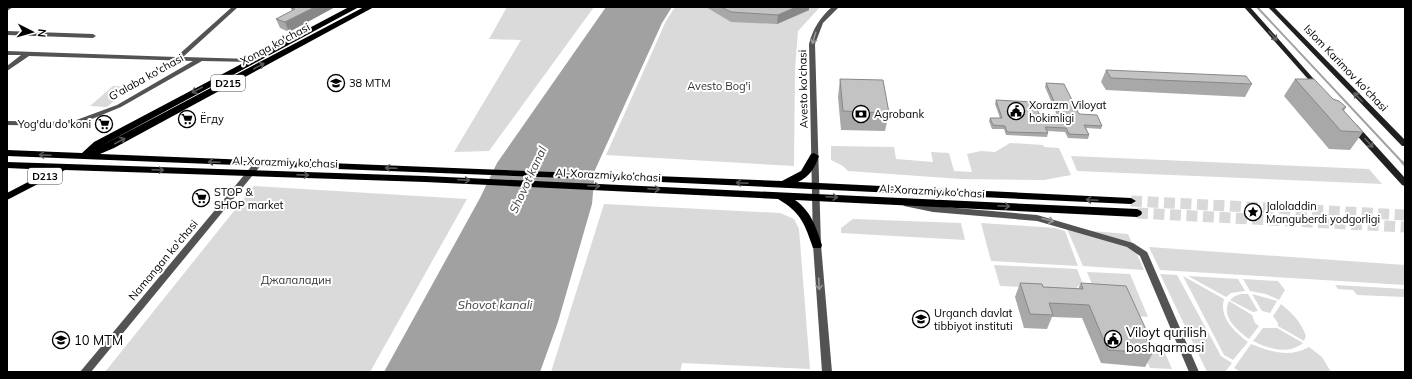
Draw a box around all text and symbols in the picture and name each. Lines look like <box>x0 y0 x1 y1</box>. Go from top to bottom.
north arrow <box>12 12 52 52</box>
street label: Xonqa ko'chasi <box>238 20 312 68</box>
street label: Islom Karimov ko'chasi <box>1301 22 1391 114</box>
text: N <box>35 28 49 38</box>
one-way arrow <box>810 31 817 44</box>
one-way arrow <box>1268 31 1278 41</box>
street label: Avesto ko'chasi <box>795 50 811 128</box>
street label: G'alaba ko'chasi <box>106 51 186 103</box>
one-way arrow <box>253 62 265 70</box>
school or university icon: 38 MTM <box>326 73 346 93</box>
road number: D215 <box>211 75 245 91</box>
place label: 38 MTM <box>349 76 391 90</box>
park label: Avesto Bog'i <box>687 79 751 93</box>
one-way arrow <box>191 87 203 94</box>
one-way arrow <box>1353 92 1363 102</box>
place label: Xorazm Viloyat hokimligi <box>1029 98 1107 125</box>
public building icon: Xorazm Viloyat hokimligi <box>1006 101 1026 121</box>
bank icon: Agrobank <box>851 104 871 124</box>
place label: Agrobank <box>874 107 925 121</box>
supermarket icon: Ёгду <box>177 109 197 129</box>
place label: Ёгду <box>200 112 224 126</box>
supermarket icon: Yog'du do'koni <box>94 114 114 134</box>
place label: Yog'du do'koni <box>17 117 91 131</box>
one-way arrow <box>114 137 126 144</box>
one-way arrow <box>1364 138 1374 148</box>
water label: Shovot kanal <box>506 144 550 216</box>
one-way arrow <box>39 151 52 159</box>
street label: Al-Xorazmiy ko’chasi <box>232 153 338 171</box>
one-way arrow <box>208 158 221 166</box>
one-way arrow <box>385 165 398 172</box>
street label: Al-Xorazmiy ko’chasi <box>555 165 661 185</box>
one-way arrow <box>151 166 164 174</box>
road number: D213 <box>28 168 62 184</box>
one-way arrow <box>296 171 309 179</box>
one-way arrow <box>457 177 470 184</box>
one-way arrow <box>736 180 749 187</box>
street label: Al-Xorazmiy ko’chasi <box>879 181 985 201</box>
one-way arrow <box>587 182 600 190</box>
place label: STOP & SHOP market <box>214 185 284 212</box>
one-way arrow <box>647 185 660 193</box>
supermarket icon: STOP & SHOP market <box>191 188 211 208</box>
one-way arrow <box>825 194 838 201</box>
one-way arrow <box>1086 196 1099 203</box>
place label: Jaloladdin Manguberdi yodgorligi <box>1266 199 1380 226</box>
place icon: Jaloladdin Manguberdi yodgorligi <box>1243 202 1263 222</box>
one-way arrow <box>997 203 1010 210</box>
street label: Namangan ko'chasi <box>125 217 201 303</box>
one-way arrow <box>1041 217 1054 225</box>
park label: Джалаладин <box>261 273 331 287</box>
one-way arrow <box>816 277 823 290</box>
water label: Shovot kanali <box>458 297 533 312</box>
place label: Urganch davlat tibbiyot instituti <box>934 306 1013 333</box>
school or university icon: Urganch davlat tibbiyot instituti <box>911 309 931 329</box>
place label: Viloyt qurilish boshqarmasi <box>1126 324 1207 355</box>
public building icon: Viloyt qurilish boshqarmasi <box>1103 329 1123 349</box>
school or university icon: 10 MTM <box>51 330 71 350</box>
place label: 10 MTM <box>74 332 123 348</box>

